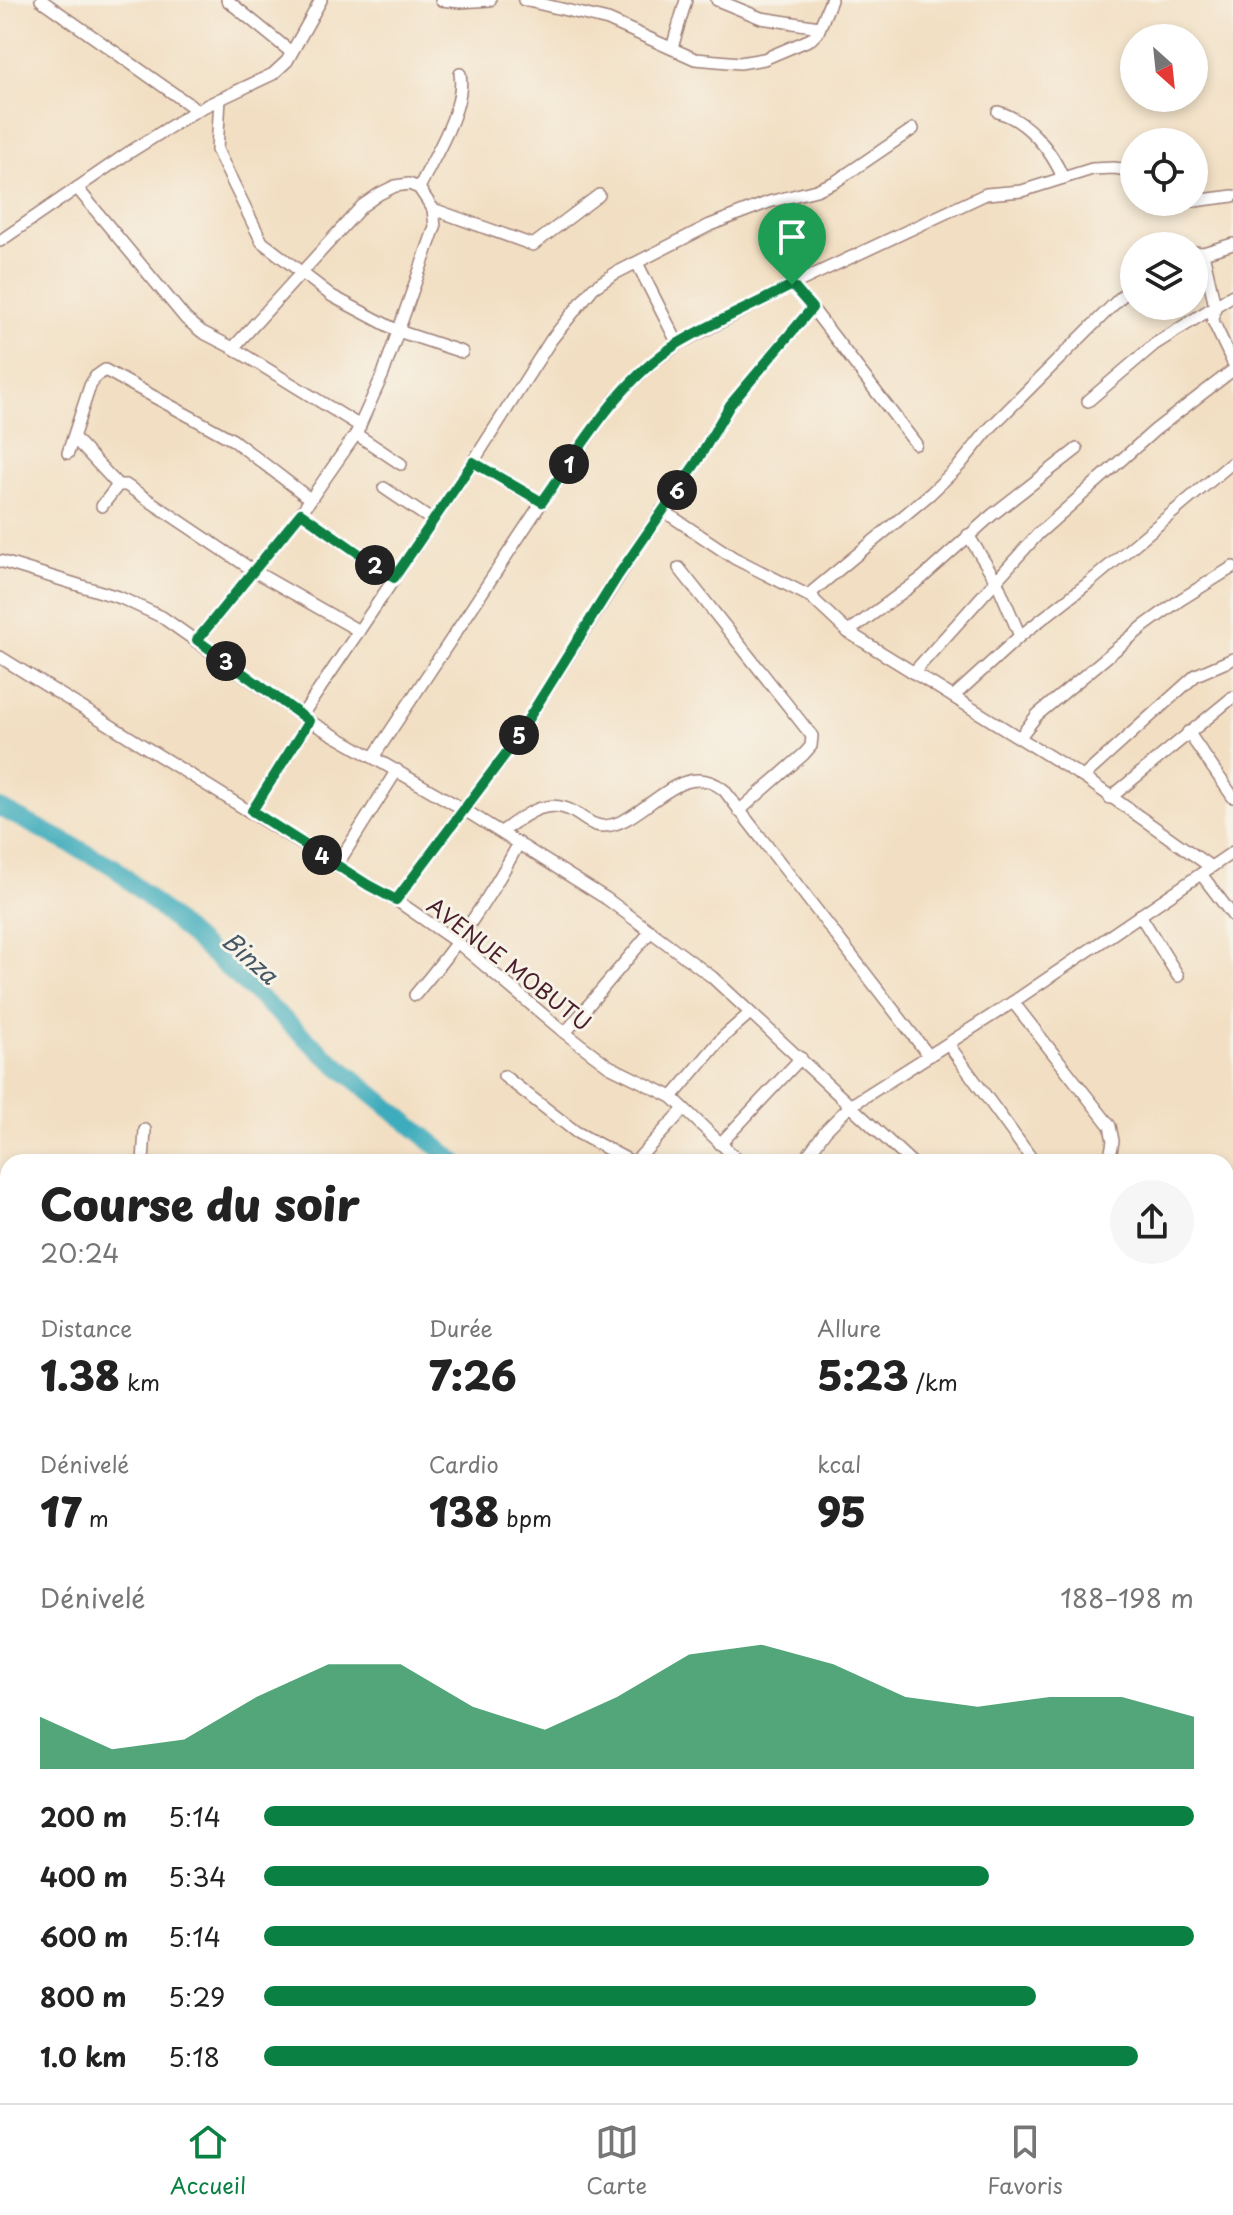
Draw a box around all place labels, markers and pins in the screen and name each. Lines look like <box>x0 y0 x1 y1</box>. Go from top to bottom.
pin <box>758 203 826 285</box>
pin: 1 <box>549 444 589 484</box>
pin: 6 <box>657 470 697 510</box>
pin: 2 <box>355 545 395 585</box>
pin: 3 <box>206 641 246 681</box>
pin: 5 <box>499 715 539 755</box>
pin: 4 <box>302 835 342 875</box>

